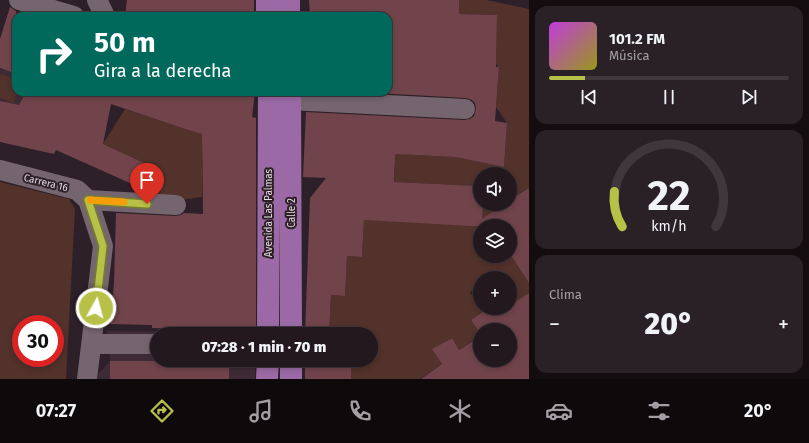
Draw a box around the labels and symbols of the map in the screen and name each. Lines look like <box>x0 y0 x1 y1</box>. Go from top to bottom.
pin <box>130 163 164 204</box>
street label: Avenida Las Palmas <box>263 168 275 257</box>
street label: Carrera 16 <box>22 172 69 194</box>
street label: Calle 2 <box>286 198 298 228</box>
position arrow <box>75 287 117 329</box>
speed limit sign: 30 <box>12 315 64 367</box>

